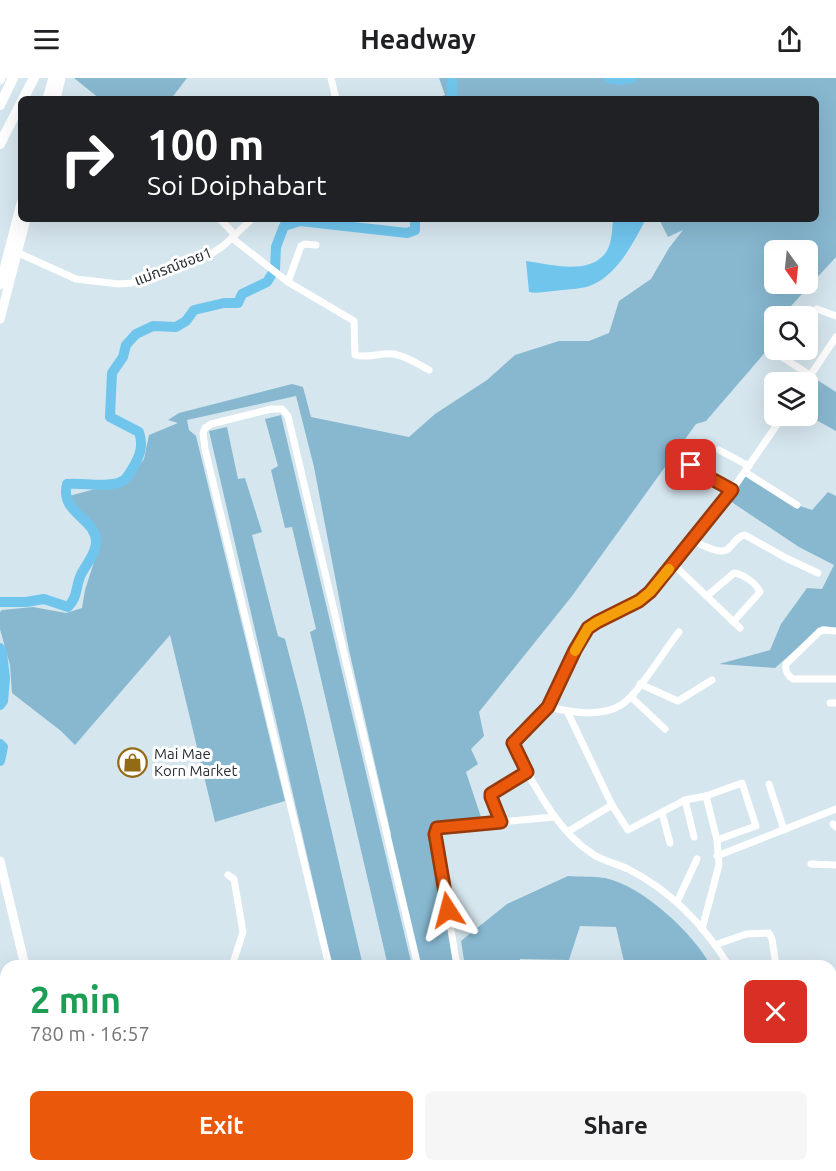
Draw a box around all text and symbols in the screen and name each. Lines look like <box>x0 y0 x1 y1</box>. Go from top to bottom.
icon: menu <box>30 23 63 56</box>
icon: share <box>773 23 806 56</box>
text: Headway <box>360 24 476 54</box>
icon: right <box>48 120 126 198</box>
text: 100 m <box>147 121 264 168</box>
text: Soi Doiphabart <box>147 170 327 200</box>
north arrow <box>764 240 818 294</box>
map controls <box>764 240 818 426</box>
street label: แม่กรณ์ซอย1 <box>132 243 214 289</box>
button: search <box>764 306 818 360</box>
button: layers <box>764 372 818 426</box>
pin <box>665 439 716 490</box>
icon: arrive <box>674 448 707 481</box>
place label: Mai Mae Korn Market <box>154 745 237 779</box>
shop icon: Mai Mae Korn Market <box>117 746 149 778</box>
position arrow <box>416 878 480 942</box>
text: 2 min <box>30 979 121 1020</box>
button: close <box>744 980 807 1043</box>
text: 780 m · 16:57 <box>30 1022 150 1045</box>
button: Exit <box>30 1091 413 1160</box>
button: Share <box>425 1091 807 1160</box>

